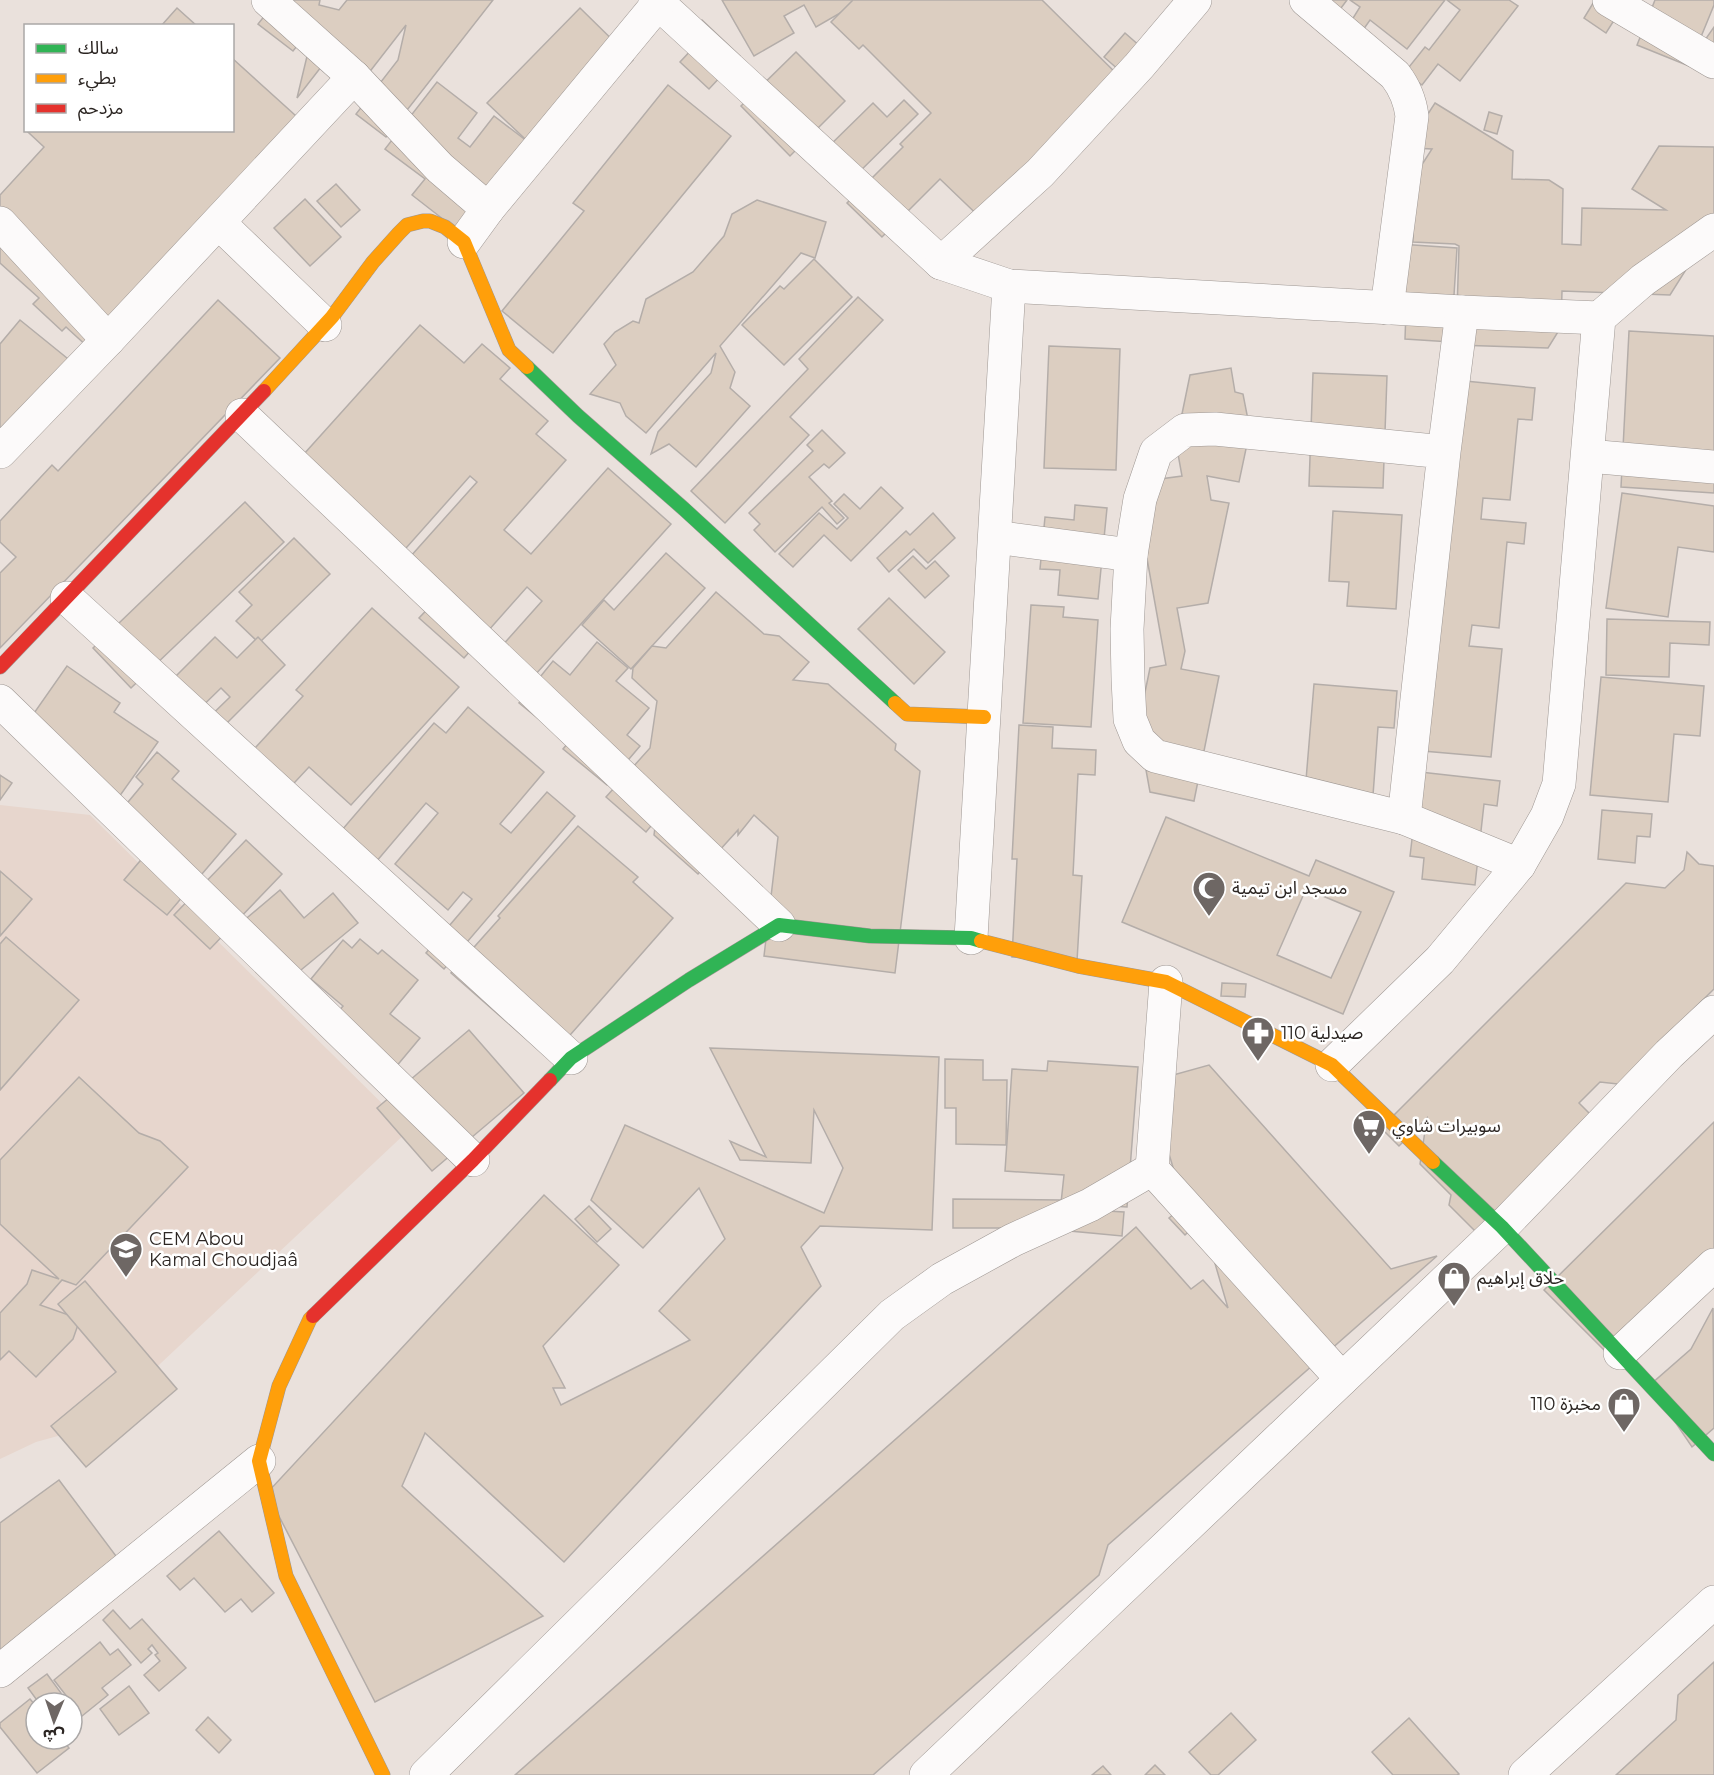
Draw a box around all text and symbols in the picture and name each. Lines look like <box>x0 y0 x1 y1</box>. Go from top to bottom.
legend <box>24 24 234 132</box>
text: سالك <box>78 37 119 59</box>
text: بطيء <box>78 67 116 91</box>
text: مزدحم <box>78 97 123 121</box>
mosque icon: مسجد ابن تيمية <box>1191 870 1227 917</box>
place label: مسجد ابن تيمية <box>1232 877 1347 899</box>
pharmacy icon: صيدلية 110 <box>1240 1015 1276 1062</box>
place label: صيدلية 110 <box>1281 1022 1363 1044</box>
supermarket icon: سوبيرات شاوي <box>1351 1108 1387 1155</box>
place label: سوبيرات شاوي <box>1392 1115 1501 1139</box>
place label: CEM Abou Kamal Choudjaâ <box>149 1228 298 1271</box>
school or university icon: CEM Abou Kamal Choudjaâ <box>108 1231 144 1278</box>
shop icon: حلاق إبراهيم <box>1436 1260 1472 1307</box>
place label: حلاق إبراهيم <box>1477 1267 1564 1291</box>
shop icon: مخبزة 110 <box>1606 1386 1642 1433</box>
place label: مخبزة 110 <box>1531 1393 1601 1415</box>
north arrow <box>24 1691 84 1751</box>
text: ش <box>42 1726 65 1745</box>

